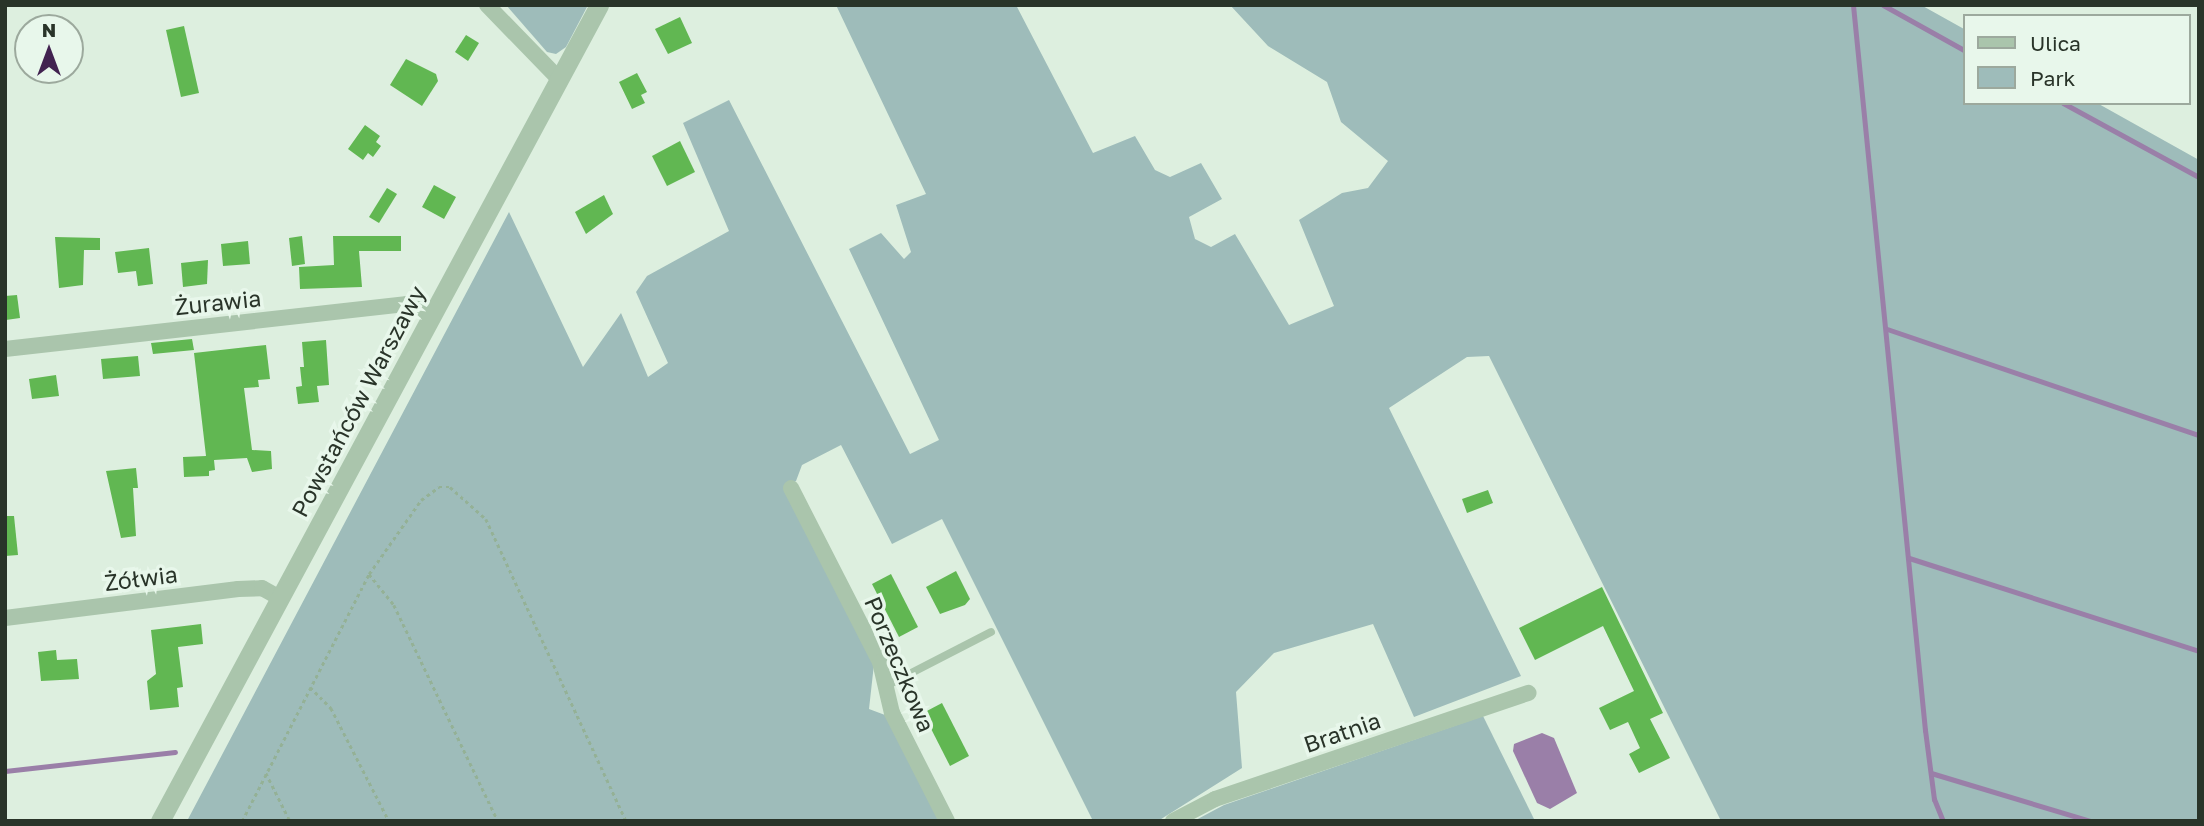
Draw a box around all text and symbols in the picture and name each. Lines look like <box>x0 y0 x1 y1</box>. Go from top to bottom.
north arrow <box>14 14 84 84</box>
legend <box>1962 14 2190 105</box>
text: N <box>42 18 56 41</box>
text: Ulica <box>2030 30 2081 56</box>
text: Park <box>2030 65 2075 91</box>
street label: Powstańców Warszawy <box>285 281 431 521</box>
street label: Żurawia <box>174 284 262 320</box>
street label: Żółwia <box>103 560 179 596</box>
street label: Porzeczkowa <box>859 592 941 736</box>
street label: Bratnia <box>1300 706 1384 758</box>

